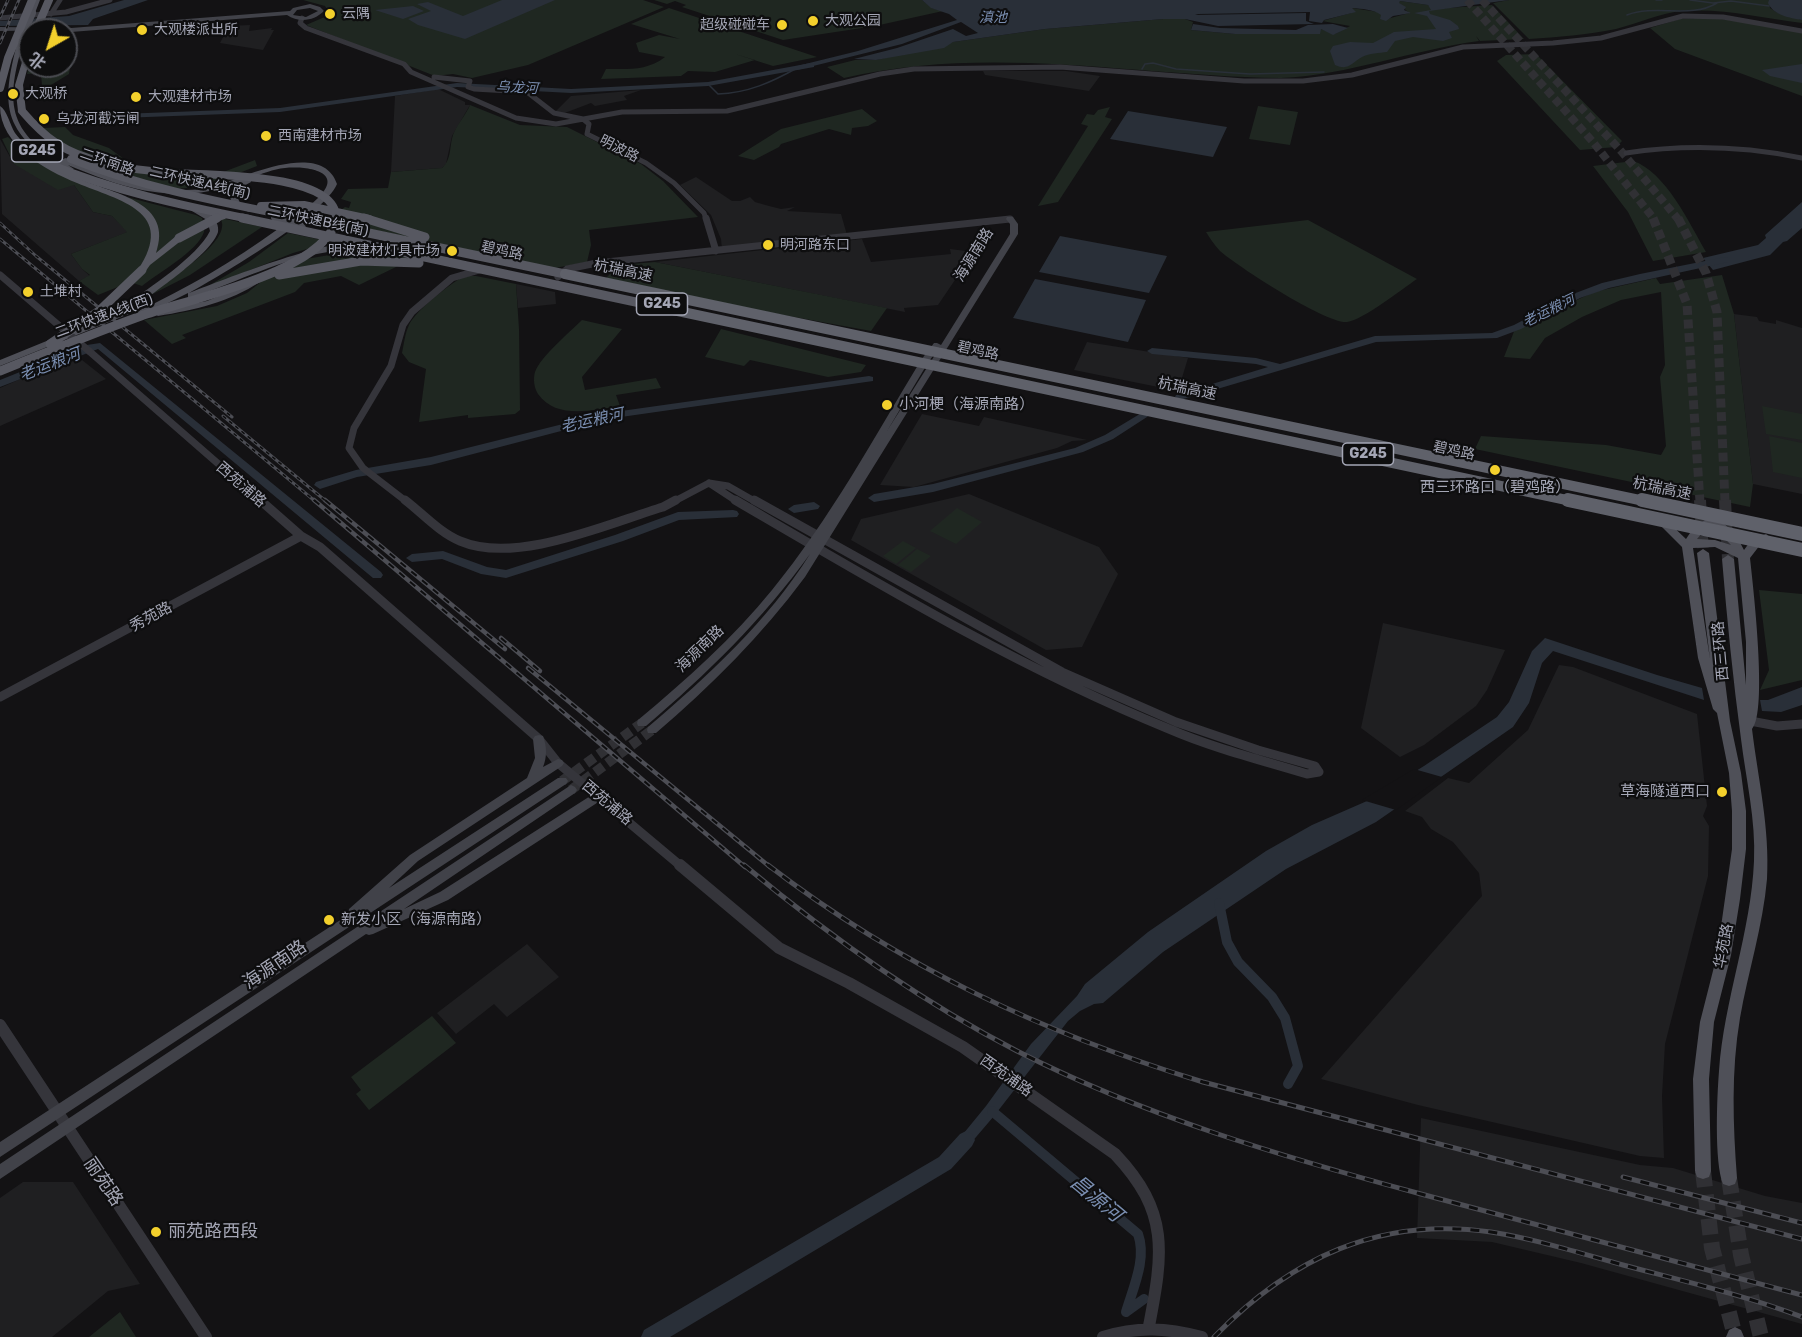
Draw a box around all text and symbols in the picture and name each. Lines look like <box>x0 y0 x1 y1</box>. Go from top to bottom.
place label: 云隅 <box>342 6 370 22</box>
marker: 云隅 <box>323 7 337 21</box>
water label: 滇池 <box>979 10 1007 26</box>
place label: 大观公园 <box>825 13 881 29</box>
marker: 大观公园 <box>806 14 820 28</box>
place label: 超级碰碰车 <box>700 17 770 33</box>
north arrow <box>18 18 78 78</box>
marker: 超级碰碰车 <box>775 18 789 32</box>
place label: 大观楼派出所 <box>154 22 238 38</box>
marker: 大观楼派出所 <box>135 23 149 37</box>
text: 北 <box>25 48 50 73</box>
water label: 乌龙河 <box>496 79 538 97</box>
place label: 大观桥 <box>25 86 67 102</box>
marker: 大观桥 <box>6 87 20 101</box>
place label: 大观建材市场 <box>148 89 232 105</box>
marker: 大观建材市场 <box>129 90 143 104</box>
place label: 乌龙河截污闸 <box>56 111 140 127</box>
marker: 乌龙河截污闸 <box>37 112 51 126</box>
place label: 西南建材市场 <box>278 128 362 144</box>
marker: 西南建材市场 <box>259 129 273 143</box>
street label: 明波路 <box>596 132 642 166</box>
road number: G245 <box>12 140 63 162</box>
street label: 二环南路 <box>78 145 136 179</box>
street label: 二环快速A线(南) <box>148 163 252 203</box>
street label: 二环快速B线(南) <box>266 202 370 240</box>
street label: 海源南路 <box>950 225 998 285</box>
place label: 明河路东口 <box>780 237 850 253</box>
street label: 碧鸡路 <box>480 238 524 264</box>
marker: 明河路东口 <box>761 238 775 252</box>
place label: 明波建材灯具市场 <box>328 243 440 259</box>
marker: 明波建材灯具市场 <box>445 244 459 258</box>
street label: 杭瑞高速 <box>592 256 654 286</box>
place label: 土堆村 <box>40 284 82 300</box>
marker: 土堆村 <box>21 285 35 299</box>
street label: 二环快速A线(西) <box>53 291 155 341</box>
water label: 老运粮河 <box>1520 291 1578 331</box>
road number: G245 <box>636 293 688 315</box>
street label: 碧鸡路 <box>956 338 1000 364</box>
water label: 老运粮河 <box>17 345 83 385</box>
street label: 杭瑞高速 <box>1156 374 1218 404</box>
place label: 小河梗（海源南路） <box>899 396 1034 414</box>
marker: 小河梗（海源南路） <box>880 398 894 412</box>
water label: 老运粮河 <box>559 405 625 437</box>
street label: 碧鸡路 <box>1432 438 1476 464</box>
road number: G245 <box>1342 443 1394 465</box>
street label: 西苑浦路 <box>212 459 270 511</box>
marker: 西三环路口（碧鸡路） <box>1488 463 1502 477</box>
street label: 杭瑞高速 <box>1631 474 1693 504</box>
place label: 西三环路口（碧鸡路） <box>1420 479 1570 497</box>
street label: 秀苑路 <box>127 598 175 636</box>
street label: 西三环路 <box>1709 620 1733 682</box>
street label: 海源南路 <box>672 622 728 676</box>
street label: 西苑浦路 <box>578 777 636 829</box>
place label: 草海隧道西口 <box>1620 783 1710 801</box>
marker: 草海隧道西口 <box>1715 785 1729 799</box>
place label: 新发小区（海源南路） <box>341 911 491 929</box>
marker: 新发小区（海源南路） <box>322 913 336 927</box>
street label: 华苑路 <box>1711 922 1737 970</box>
street label: 海源南路 <box>239 936 311 994</box>
street label: 西苑浦路 <box>976 1051 1036 1101</box>
street label: 丽苑路 <box>79 1154 127 1210</box>
water label: 昌源河 <box>1065 1171 1127 1227</box>
place label: 丽苑路西段 <box>168 1221 258 1243</box>
marker: 丽苑路西段 <box>149 1225 163 1239</box>

